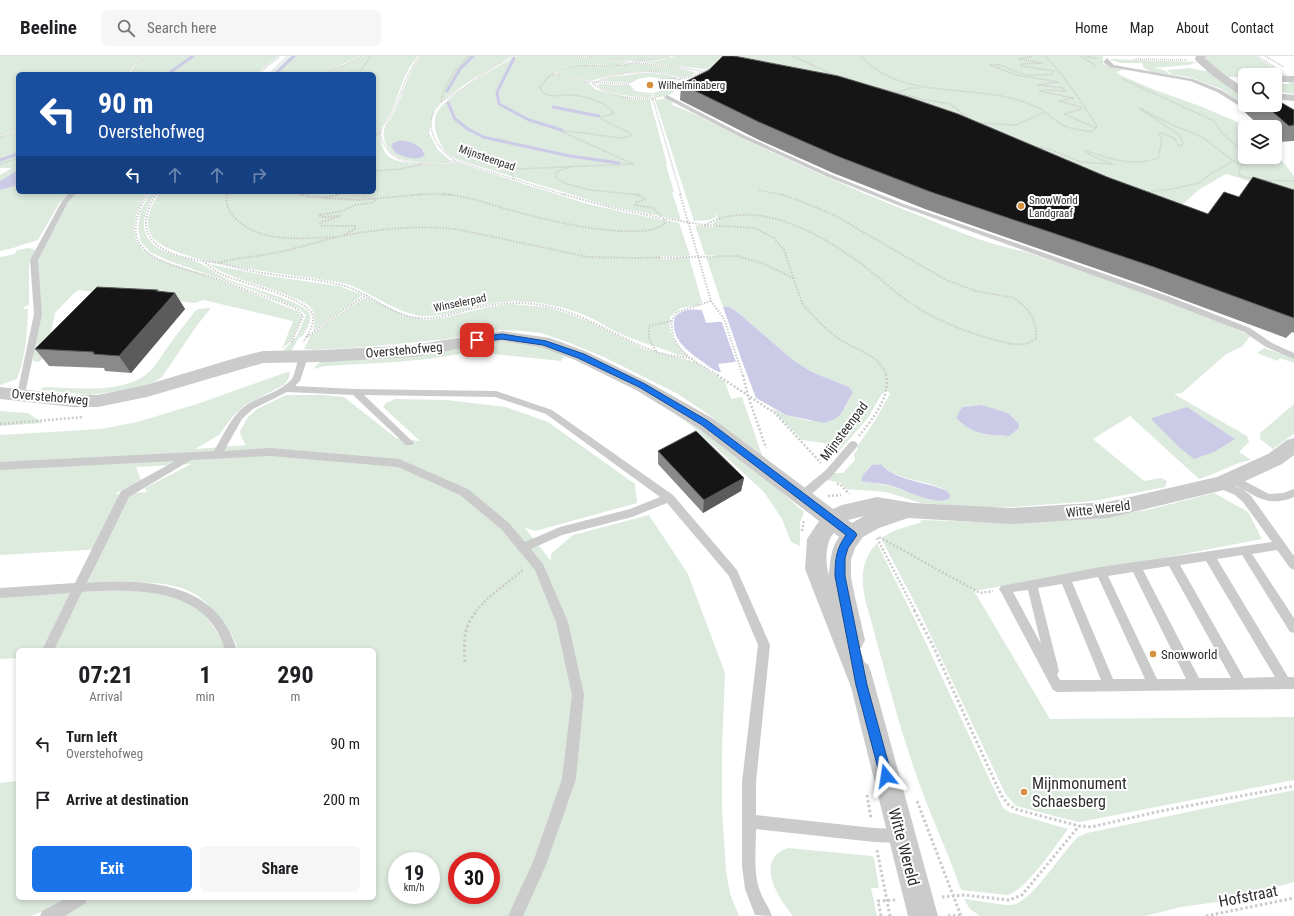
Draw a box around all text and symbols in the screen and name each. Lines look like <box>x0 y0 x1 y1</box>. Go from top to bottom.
search box <box>101 10 381 46</box>
text: Beeline <box>20 16 77 39</box>
icon: search <box>115 17 137 39</box>
text: Search here <box>147 19 217 37</box>
text: Home <box>1075 20 1108 36</box>
text: Map <box>1130 20 1154 36</box>
text: About <box>1176 20 1209 36</box>
text: Contact <box>1231 20 1274 36</box>
map controls <box>1238 68 1282 164</box>
button: search <box>1238 68 1282 112</box>
place label: Wilhelminaberg <box>658 79 725 92</box>
marker: Wilhelminaberg <box>645 80 655 90</box>
text: 90 m <box>98 87 154 120</box>
icon: left <box>32 88 84 140</box>
button: layers <box>1238 120 1282 164</box>
text: Overstehofweg <box>98 121 205 142</box>
street label: Mijnsteenpad <box>457 142 517 174</box>
icon: left <box>122 164 144 186</box>
icon: ahead <box>164 164 186 186</box>
icon: ahead <box>206 164 228 186</box>
icon: right <box>248 164 270 186</box>
place label: SnowWorld Landgraaf <box>1029 194 1078 220</box>
marker: SnowWorld Landgraaf <box>1016 201 1026 211</box>
street label: Winselerpad <box>432 291 488 315</box>
pin <box>460 323 494 357</box>
icon: arrive <box>466 329 488 351</box>
street label: Overstehofweg <box>365 339 443 361</box>
street label: Overstehofweg <box>11 386 89 408</box>
street label: Mijnsteenpad <box>817 399 871 463</box>
street label: Witte Wereld <box>1065 498 1131 520</box>
place label: Snowworld <box>1161 647 1217 662</box>
marker: Snowworld <box>1148 649 1158 659</box>
text: 07:21 <box>78 661 133 689</box>
text: 1 <box>199 661 211 689</box>
text: 290 <box>277 661 314 689</box>
text: Arrival <box>89 689 122 704</box>
text: min <box>196 689 215 704</box>
text: m <box>291 689 300 704</box>
text: Turn left <box>66 728 117 746</box>
icon: left <box>32 733 54 755</box>
text: 90 m <box>330 735 360 753</box>
text: Overstehofweg <box>66 746 143 761</box>
position arrow <box>865 755 907 797</box>
place label: Mijnmonument Schaesberg <box>1032 774 1127 811</box>
marker: Mijnmonument Schaesberg <box>1019 787 1029 797</box>
icon: arrive <box>32 789 54 811</box>
text: Arrive at destination <box>66 791 189 809</box>
text: 200 m <box>323 791 360 809</box>
street label: Witte Wereld <box>884 806 924 888</box>
button: Exit <box>32 846 192 892</box>
button: Share <box>200 846 360 892</box>
speed limit sign: 30 <box>448 852 500 904</box>
text: 19 <box>404 861 424 885</box>
street label: Hofstraat <box>1217 881 1279 911</box>
text: km/h <box>404 882 424 893</box>

